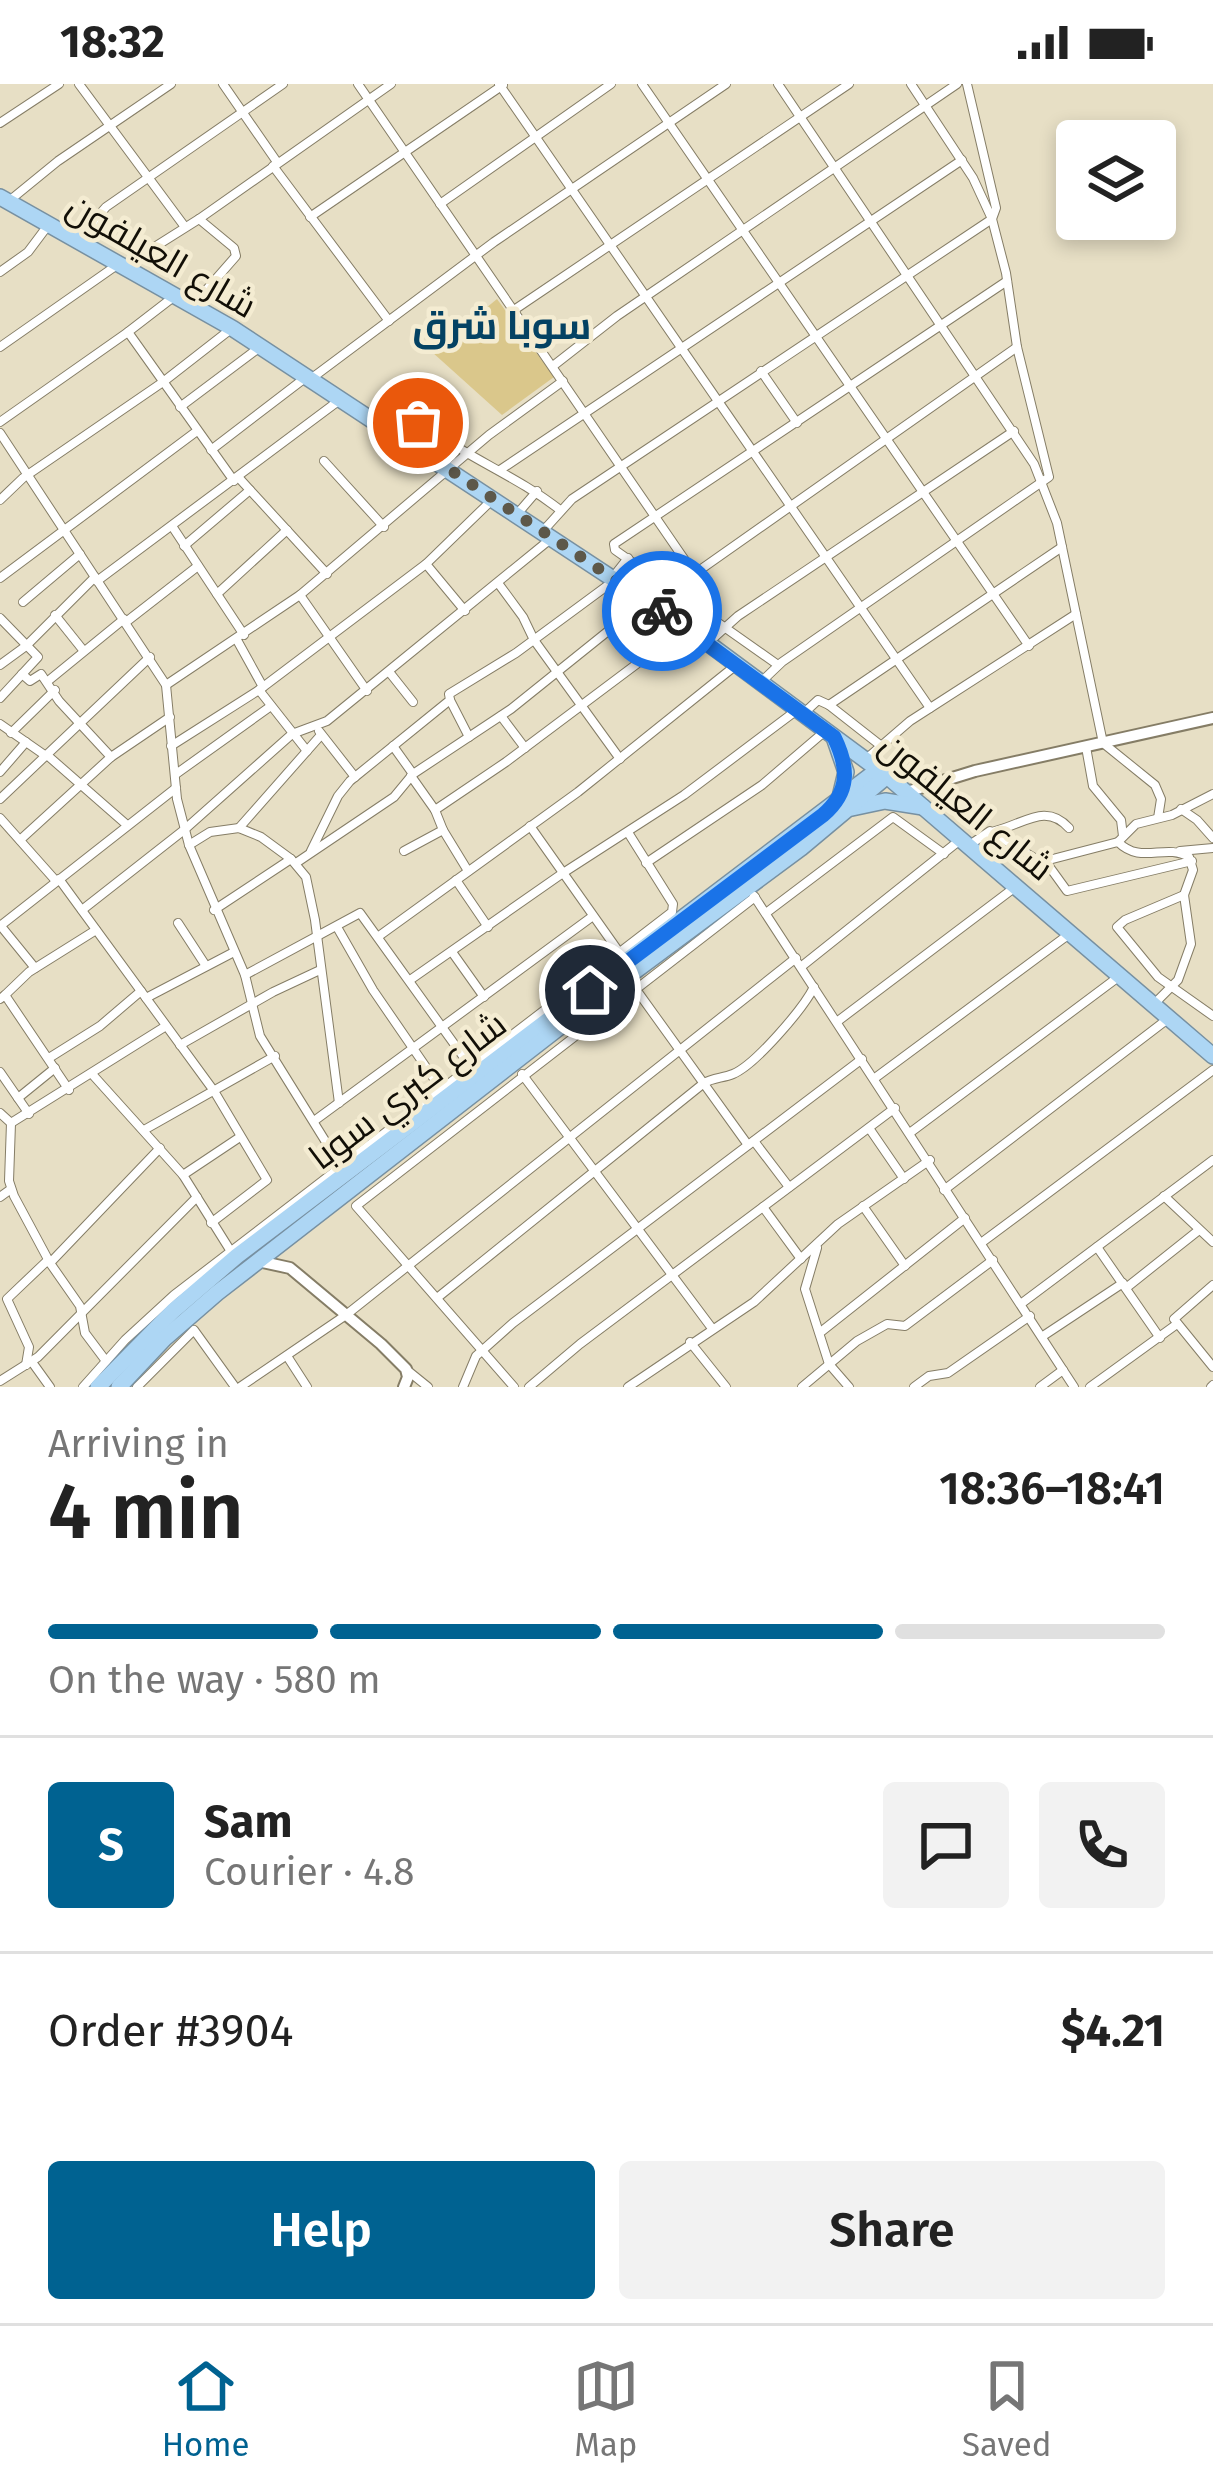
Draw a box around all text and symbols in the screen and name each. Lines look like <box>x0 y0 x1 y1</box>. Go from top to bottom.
text: 18:32 <box>60 15 165 69</box>
map controls <box>1056 120 1176 240</box>
button: layers <box>1056 120 1176 240</box>
street label: شارع العيلفون <box>58 184 264 329</box>
district label: سوبا شرق <box>413 303 591 350</box>
pin <box>367 372 469 474</box>
icon: bag <box>385 390 451 456</box>
courier <box>602 551 722 671</box>
icon: bike <box>629 578 695 644</box>
street label: شارع العيلفون <box>869 723 1062 892</box>
pin <box>539 939 641 1041</box>
icon: home <box>557 957 623 1023</box>
street label: شارع كبري سوبا <box>300 1002 518 1183</box>
text: Arriving in <box>48 1421 229 1467</box>
text: 18:36–18:41 <box>939 1462 1165 1516</box>
text: 4 min <box>48 1465 244 1559</box>
text: On the way · 580 m <box>48 1657 381 1703</box>
button: chat <box>883 1782 1009 1908</box>
button: phone <box>1039 1782 1165 1908</box>
text: Sam <box>204 1795 292 1849</box>
text: S <box>98 1818 124 1872</box>
text: Courier · 4.8 <box>204 1849 415 1895</box>
text: Order #3904 <box>48 2004 293 2058</box>
text: $4.21 <box>1061 2004 1165 2058</box>
button: Help <box>48 2161 595 2299</box>
button: Share <box>619 2161 1165 2299</box>
tab: Home <box>162 2353 250 2465</box>
tab: Map <box>573 2353 639 2465</box>
tab: Saved <box>962 2353 1051 2465</box>

